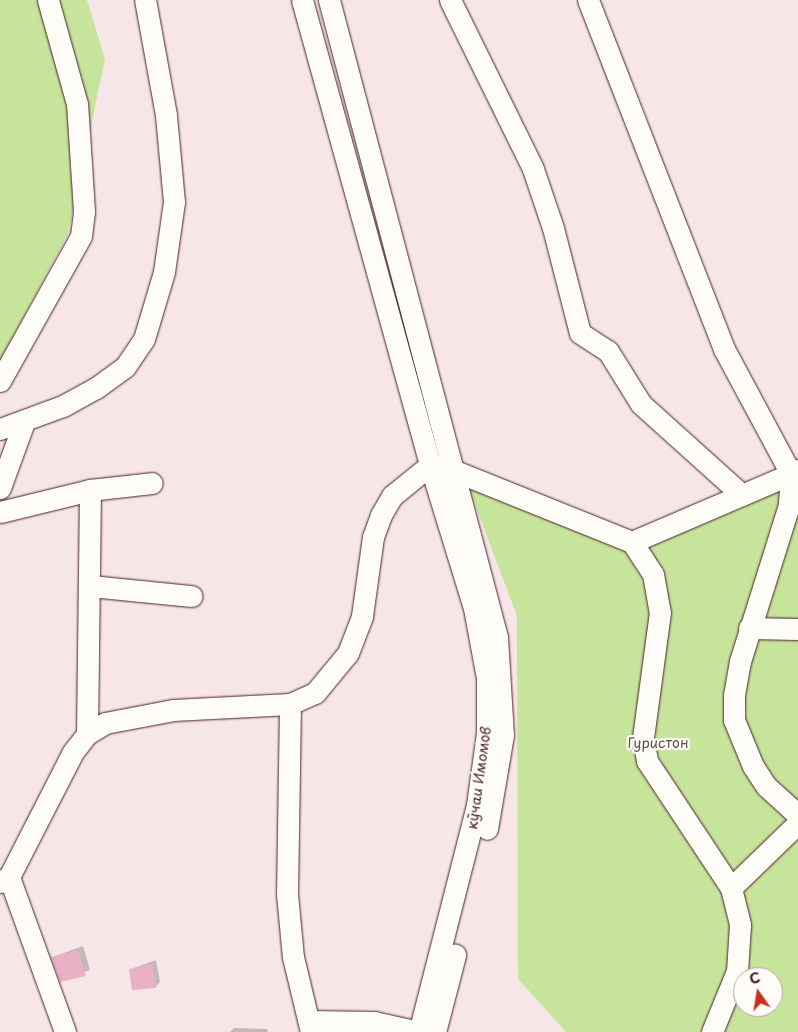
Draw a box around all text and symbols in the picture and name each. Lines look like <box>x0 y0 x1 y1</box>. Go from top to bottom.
street label: кӯчаи Имомов <box>463 726 495 830</box>
park label: Гуристон <box>627 735 689 751</box>
text: С <box>747 966 762 989</box>
north arrow <box>733 967 783 1017</box>

